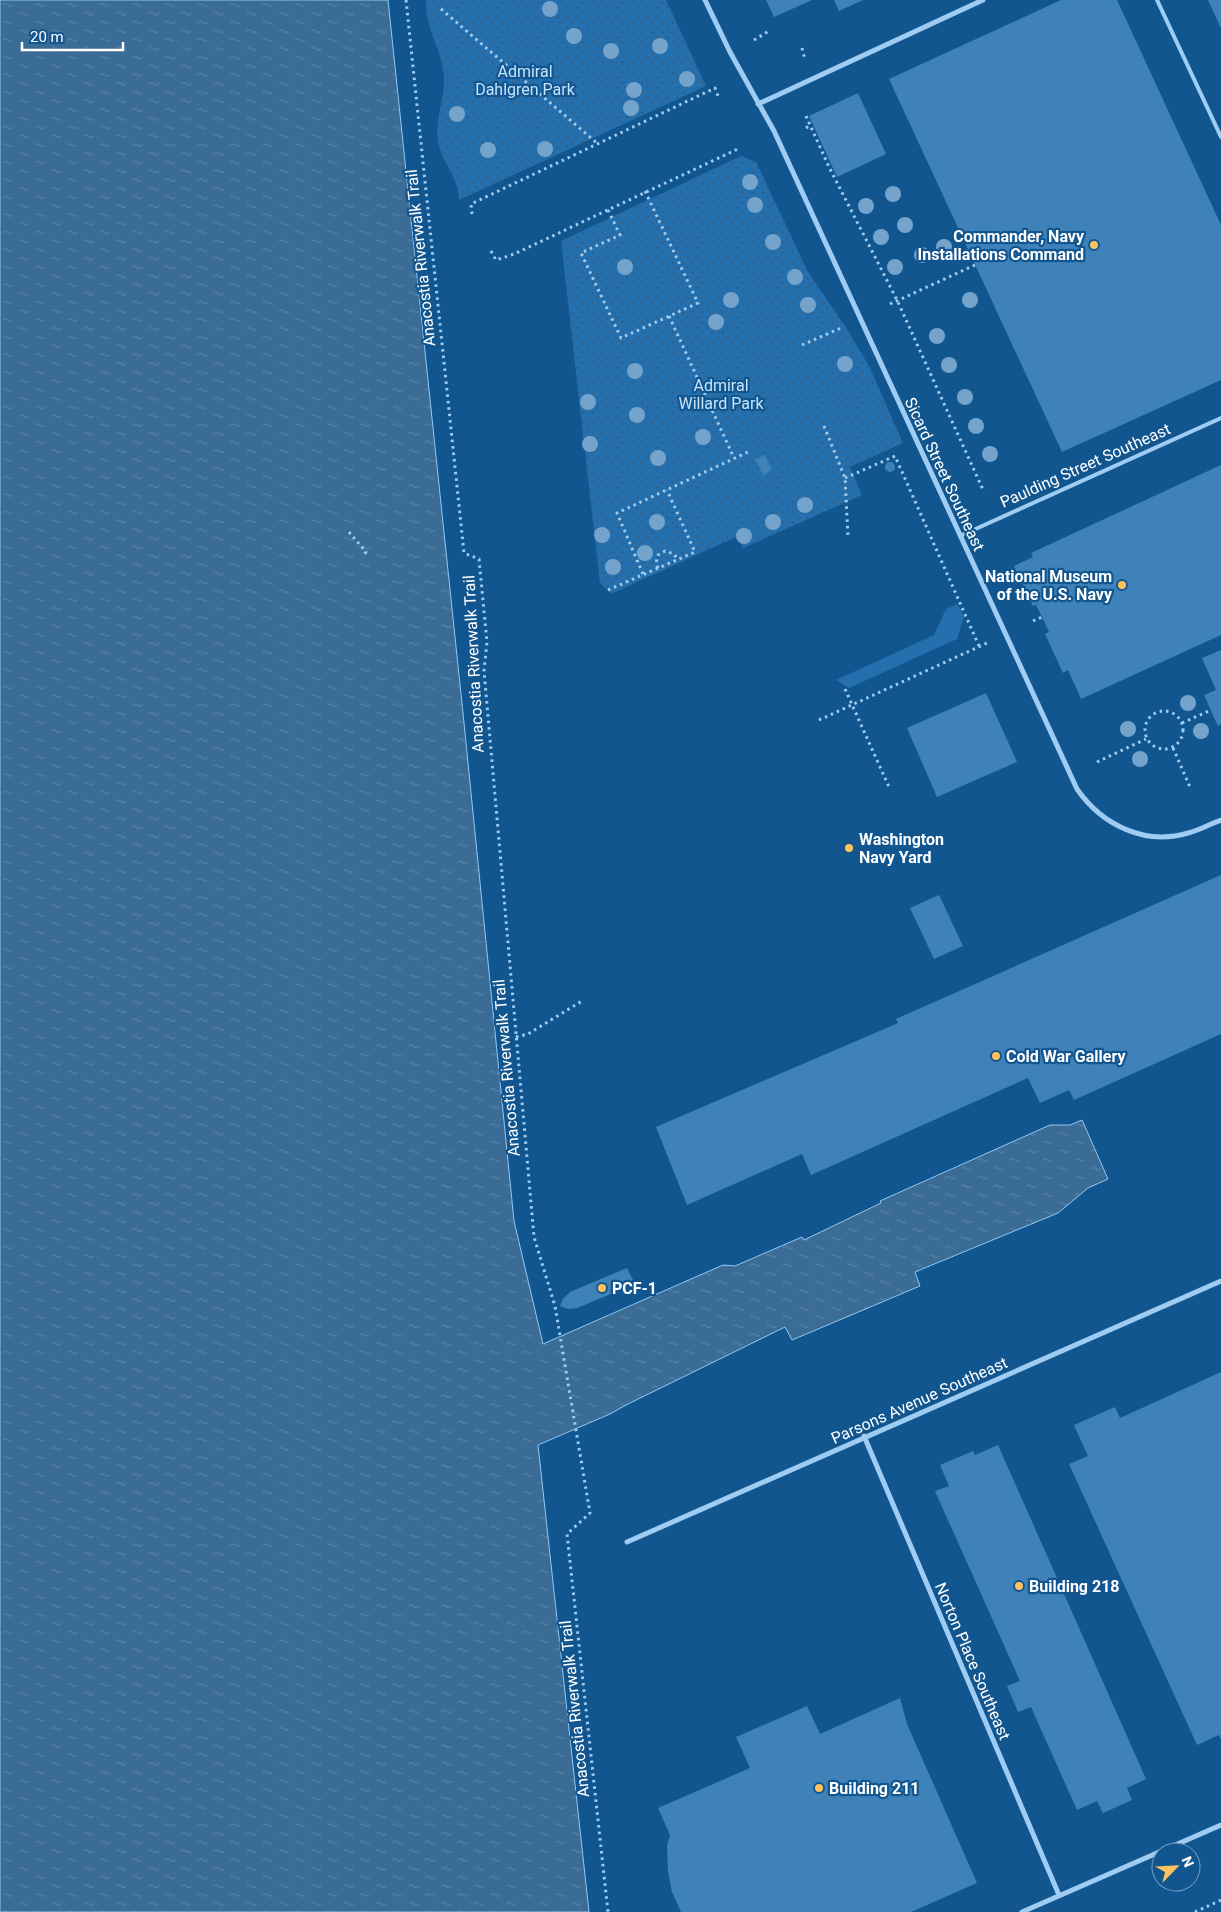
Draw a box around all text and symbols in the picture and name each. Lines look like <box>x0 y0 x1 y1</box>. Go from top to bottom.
scale bar <box>22 20 124 52</box>
text: 20 m <box>30 28 64 46</box>
park label: Admiral Dahlgren Park <box>475 62 576 99</box>
street label: Anacostia Riverwalk Trail <box>402 168 439 347</box>
place label: Commander, Navy Installations Command <box>918 227 1085 264</box>
marker: Commander, Navy Installations Command <box>1088 239 1100 251</box>
park label: Admiral Willard Park <box>678 376 764 413</box>
street label: Sicard Street Southeast <box>901 394 988 554</box>
street label: Paulding Street Southeast <box>997 419 1173 512</box>
place label: National Museum of the U.S. Navy <box>985 567 1113 604</box>
street label: Anacostia Riverwalk Trail <box>459 575 488 753</box>
marker: National Museum of the U.S. Navy <box>1116 579 1128 591</box>
place label: Washington Navy Yard <box>859 830 944 867</box>
marker: Washington Navy Yard <box>843 842 855 854</box>
street label: Anacostia Riverwalk Trail <box>489 979 524 1157</box>
place label: Cold War Gallery <box>1006 1047 1126 1066</box>
marker: Cold War Gallery <box>990 1050 1002 1062</box>
place label: PCF-1 <box>612 1279 657 1298</box>
marker: PCF-1 <box>596 1282 608 1294</box>
street label: Parsons Avenue Southeast <box>828 1353 1010 1448</box>
place label: Building 218 <box>1029 1577 1120 1596</box>
street label: Norton Place Southeast <box>931 1580 1014 1743</box>
marker: Building 218 <box>1013 1580 1025 1592</box>
street label: Anacostia Riverwalk Trail <box>556 1619 593 1798</box>
place label: Building 211 <box>829 1779 920 1798</box>
marker: Building 211 <box>813 1782 825 1794</box>
north arrow <box>1151 1842 1201 1892</box>
text: N <box>1179 1854 1197 1869</box>

